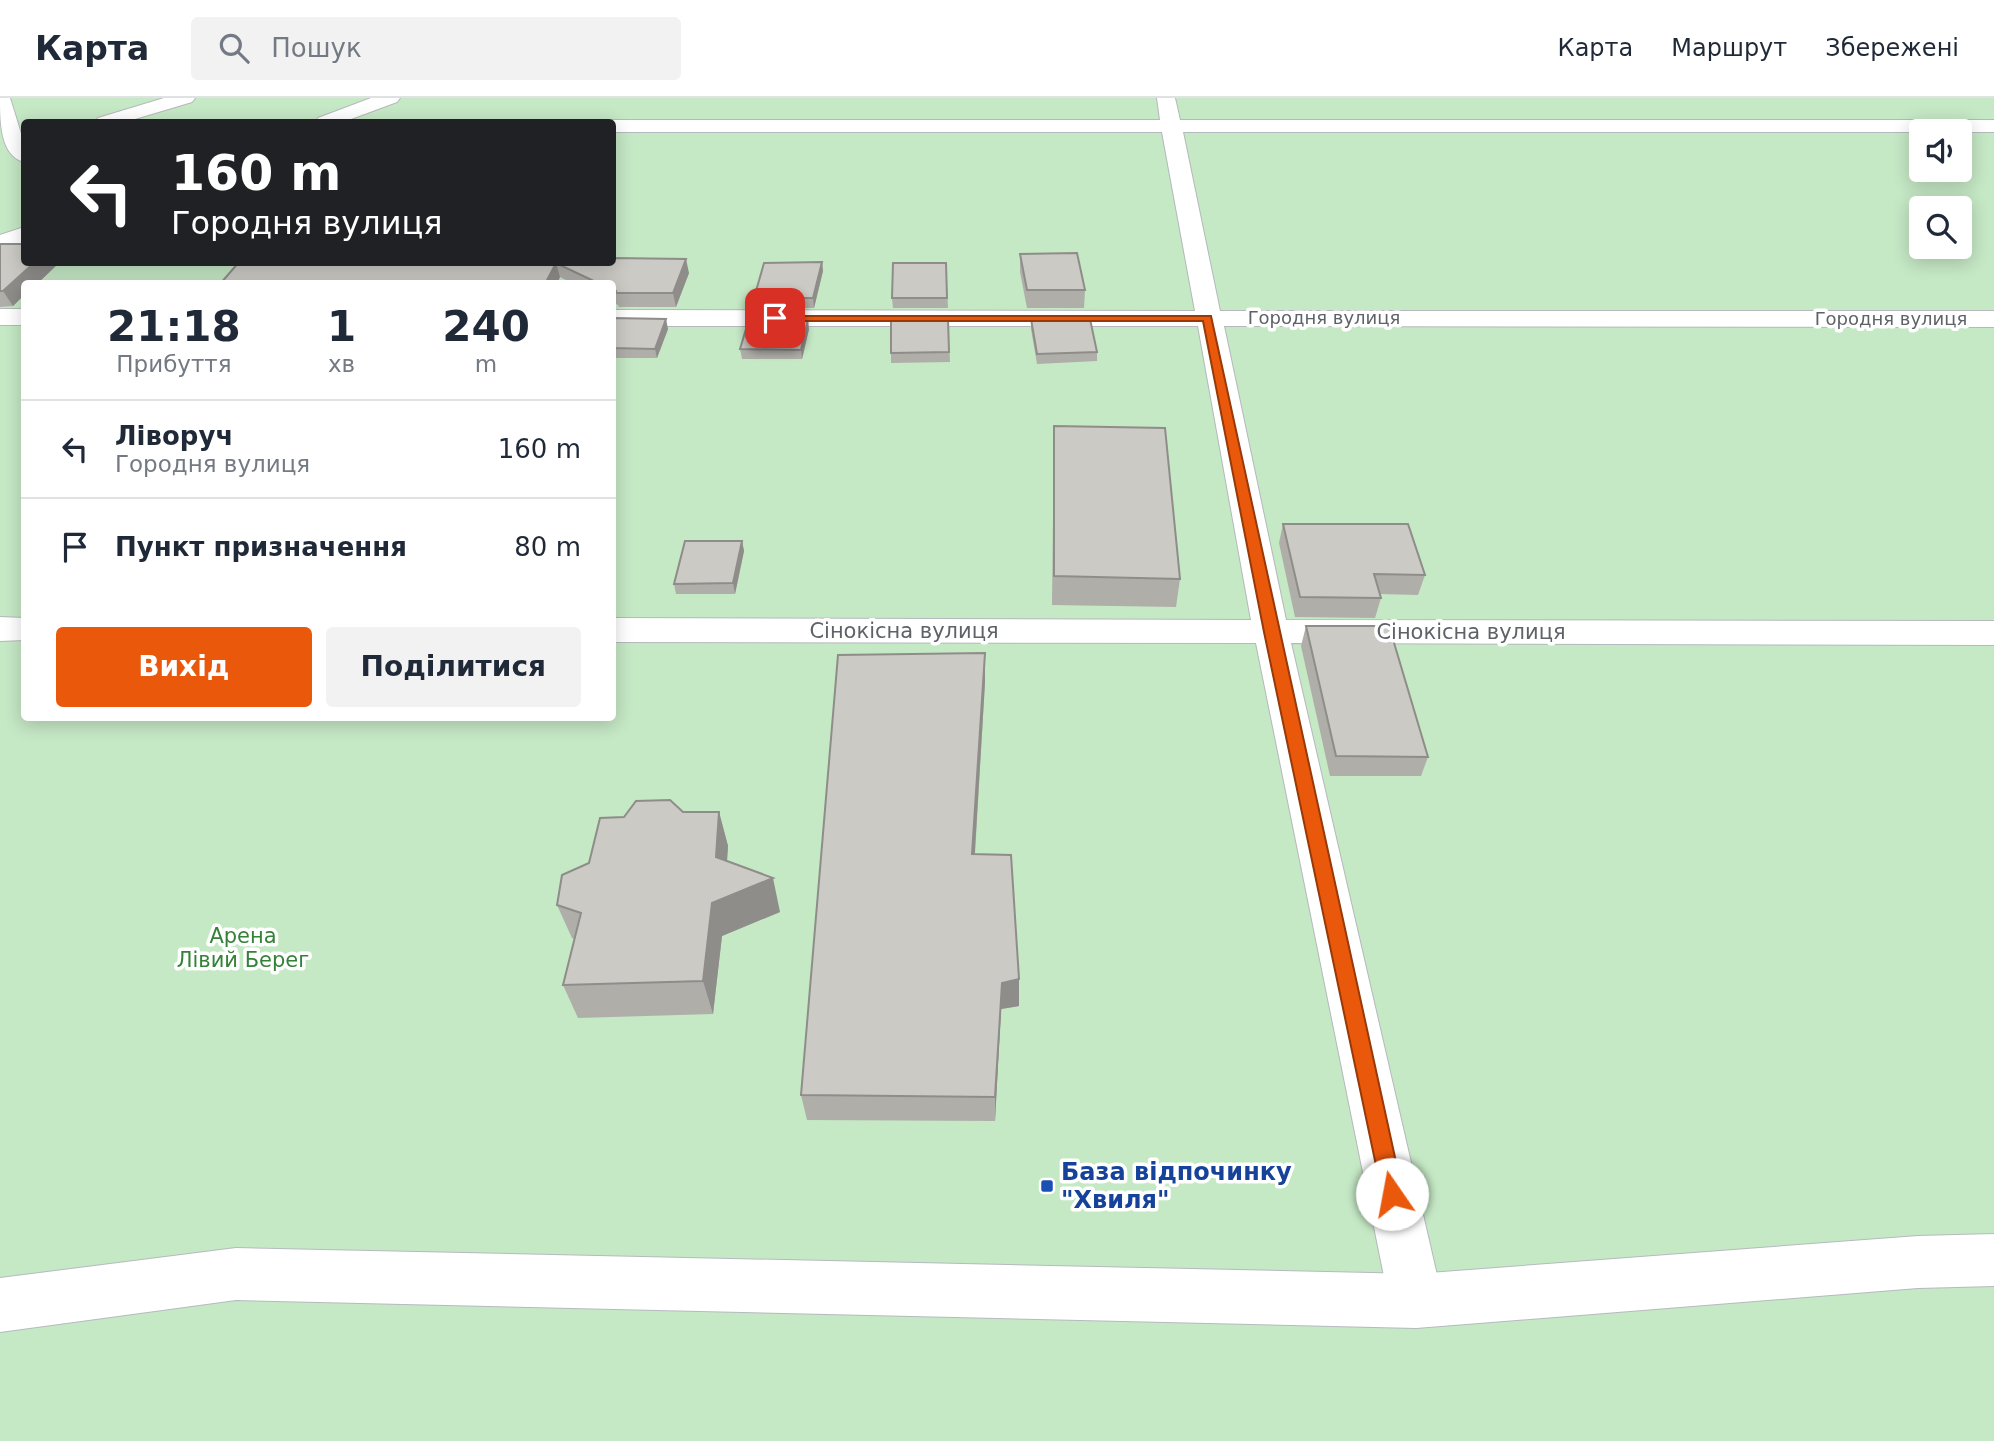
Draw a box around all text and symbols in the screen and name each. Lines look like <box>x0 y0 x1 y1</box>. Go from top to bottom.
search box <box>191 17 681 80</box>
text: Карта <box>35 29 149 68</box>
icon: search <box>215 29 253 67</box>
text: Пошук <box>271 33 362 63</box>
text: Карта <box>1558 34 1633 62</box>
text: Маршрут <box>1671 34 1787 62</box>
text: Збережені <box>1825 34 1959 62</box>
map controls <box>1909 119 1972 259</box>
button: sound <box>1909 119 1972 182</box>
text: 160 m <box>171 145 341 202</box>
icon: left <box>56 147 147 238</box>
button: search <box>1909 196 1972 259</box>
text: Городня вулиця <box>171 204 443 242</box>
pin <box>745 288 805 348</box>
icon: arrive <box>756 299 794 337</box>
text: 21:18 <box>107 302 241 351</box>
text: 1 <box>327 302 356 351</box>
text: 240 <box>442 302 530 351</box>
street label: Городня вулиця <box>1248 307 1400 328</box>
street label: Городня вулиця <box>1815 308 1967 329</box>
text: Прибуття <box>116 351 232 377</box>
text: хв <box>328 351 355 377</box>
text: m <box>475 351 497 377</box>
text: Ліворуч <box>115 421 233 451</box>
icon: left <box>56 430 94 468</box>
text: 160 m <box>498 434 581 464</box>
text: Городня вулиця <box>115 451 310 477</box>
icon: arrive <box>56 528 94 566</box>
text: Пункт призначення <box>115 532 407 562</box>
text: 80 m <box>514 532 581 562</box>
street label: Сінокісна вулиця <box>809 619 999 643</box>
street label: Сінокісна вулиця <box>1376 620 1566 644</box>
button: Вихід <box>56 627 312 707</box>
button: Поділитися <box>326 627 581 707</box>
park label: Арена Лівий Берег <box>177 924 309 972</box>
position arrow <box>1355 1157 1429 1231</box>
place label: База відпочинку "Хвиля" <box>1061 1158 1292 1214</box>
marker: База відпочинку "Хвиля" <box>1039 1178 1055 1194</box>

